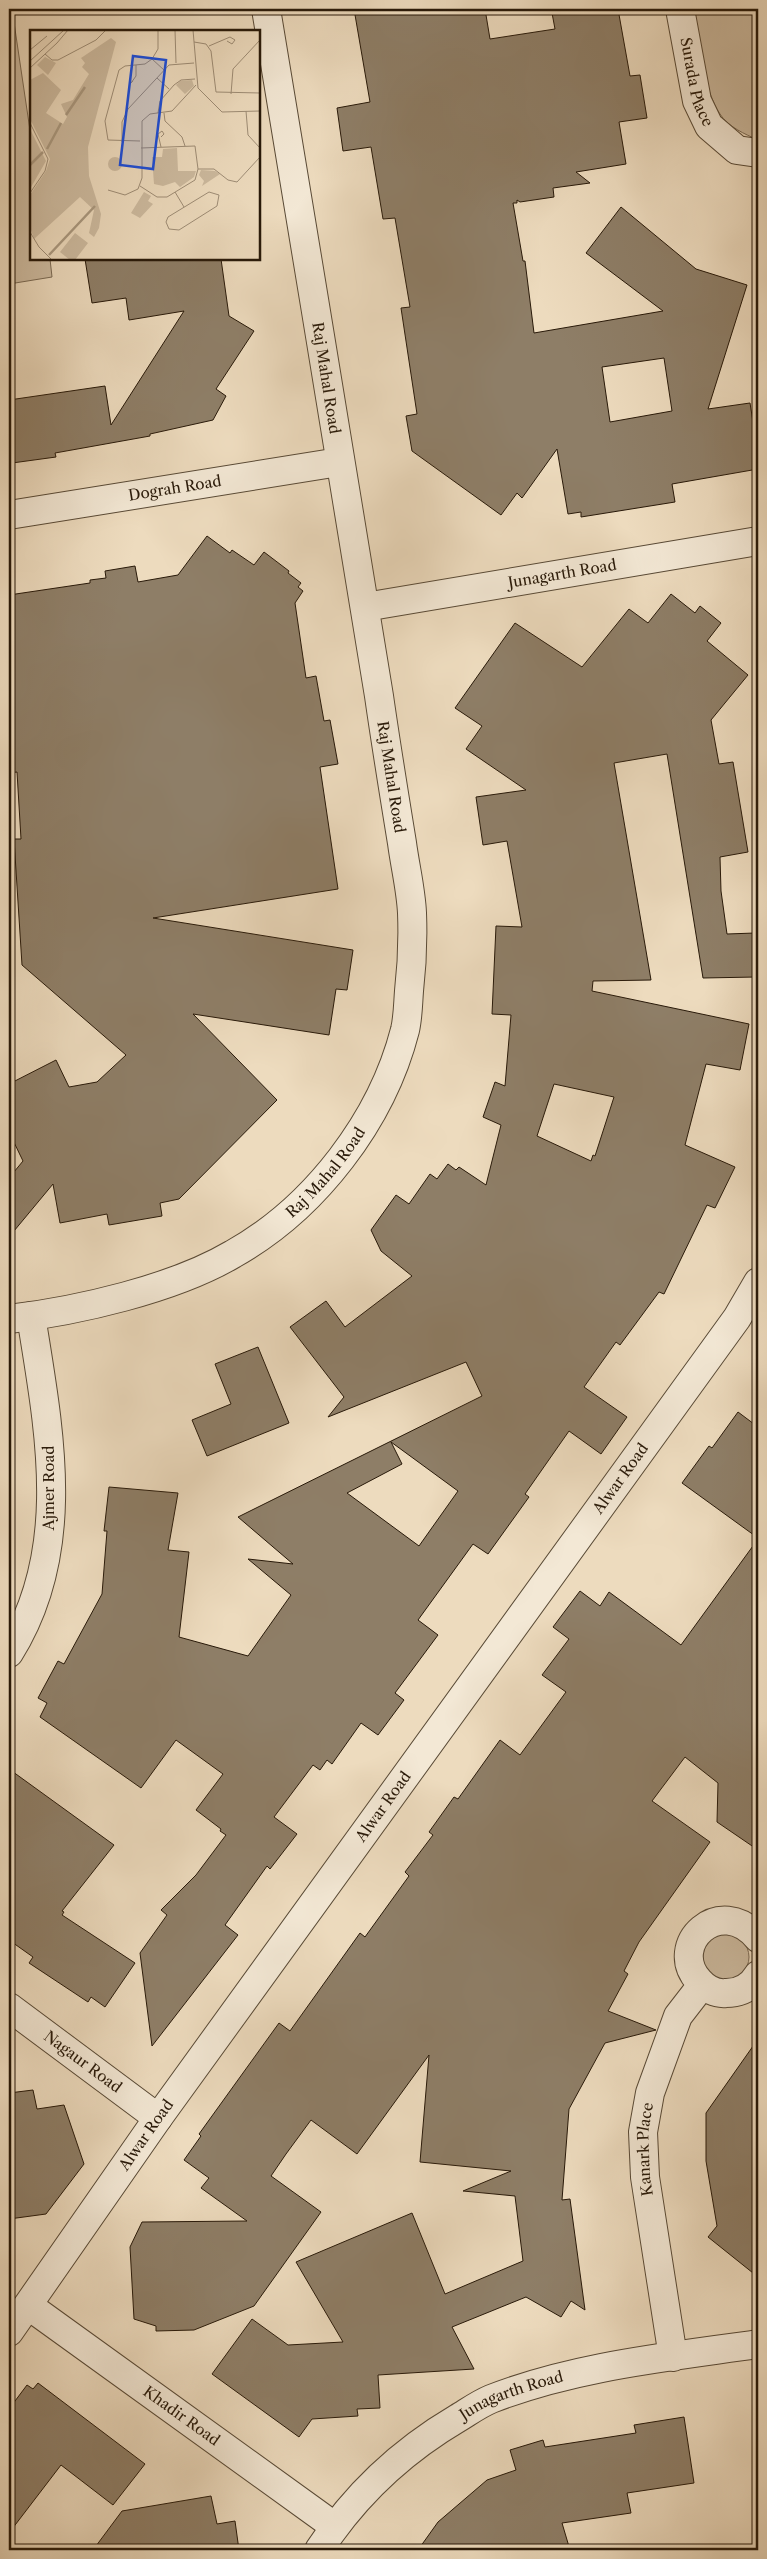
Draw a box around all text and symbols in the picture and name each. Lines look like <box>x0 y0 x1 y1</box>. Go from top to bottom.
inset map <box>30 30 260 260</box>
street label: Surada Place <box>676 36 718 130</box>
street label: Raj Mahal Road <box>308 321 345 435</box>
street label: Dograh Road <box>127 471 223 505</box>
street label: Junagarth Road <box>505 555 618 592</box>
street label: Raj Mahal Road <box>373 720 410 834</box>
street label: Raj Mahal Road <box>282 1124 369 1222</box>
street label: Alwar Road <box>588 1439 652 1518</box>
street label: Ajmer Road <box>39 1446 58 1531</box>
street label: Alwar Road <box>350 1767 415 1846</box>
street label: Nagaur Road <box>40 2026 126 2097</box>
street label: Alwar Road <box>114 2096 177 2175</box>
street label: Kanark Place <box>633 2101 657 2198</box>
street label: Junagarth Road <box>454 2367 565 2425</box>
street label: Khadir Road <box>140 2382 224 2450</box>

